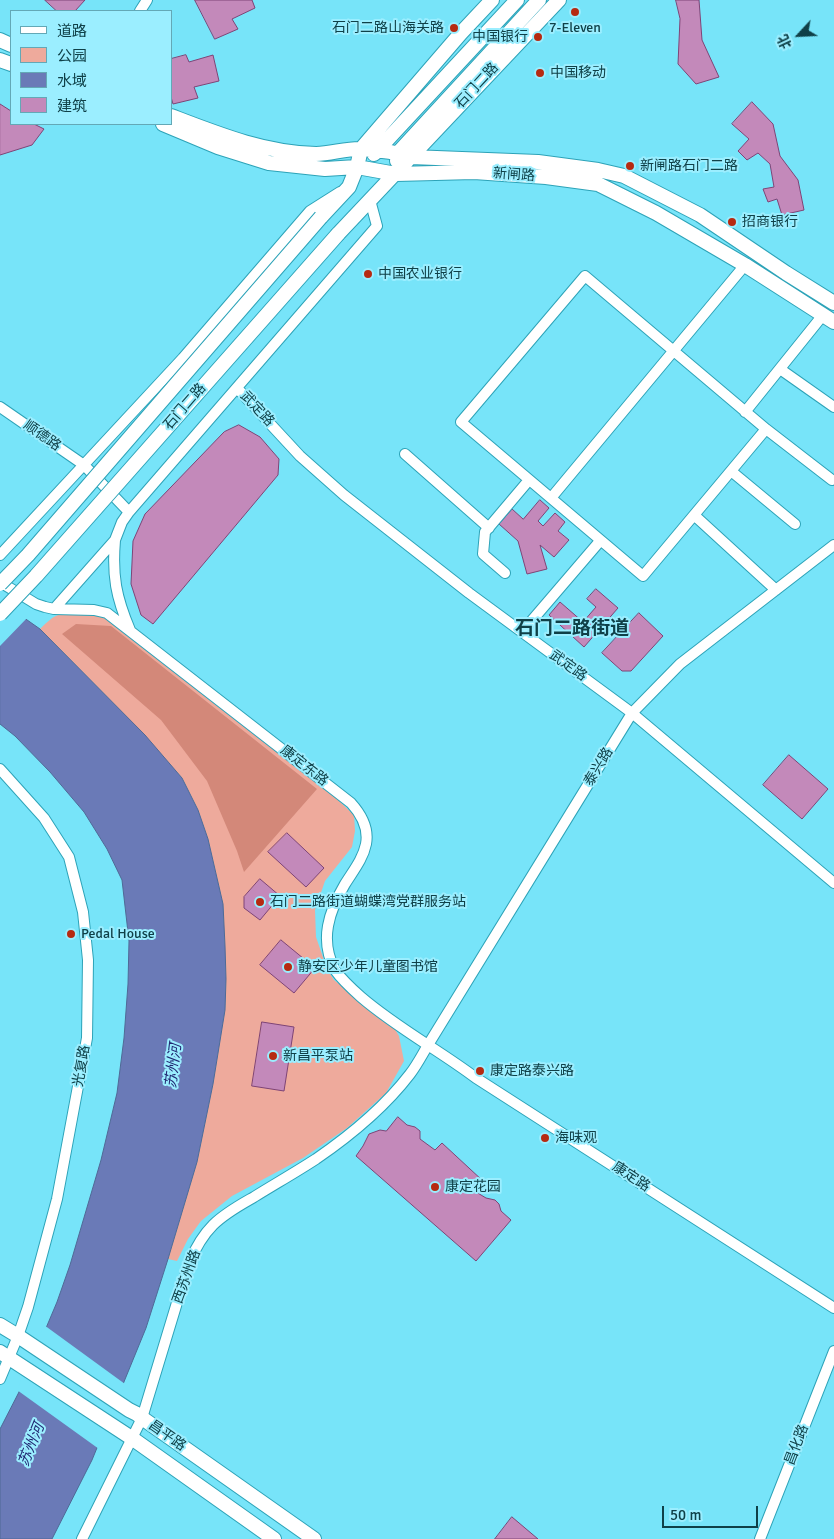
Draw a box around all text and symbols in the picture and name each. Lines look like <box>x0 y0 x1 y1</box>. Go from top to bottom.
marker: 7-Eleven <box>569 6 581 18</box>
legend <box>10 10 172 125</box>
north arrow <box>774 10 824 60</box>
place label: 石门二路山海关路 <box>332 20 444 36</box>
place label: 7-Eleven <box>549 20 601 36</box>
text: 道路 <box>57 22 87 40</box>
marker: 石门二路山海关路 <box>448 22 460 34</box>
place label: 中国银行 <box>472 29 528 45</box>
marker: 中国银行 <box>532 31 544 43</box>
text: 北 <box>774 32 796 51</box>
text: 公园 <box>57 47 87 65</box>
street label: 石门二路 <box>452 60 502 112</box>
place label: 中国移动 <box>550 65 606 81</box>
marker: 中国移动 <box>534 67 546 79</box>
text: 水域 <box>57 72 87 90</box>
text: 建筑 <box>57 97 87 115</box>
place label: 新闸路石门二路 <box>640 158 738 174</box>
marker: 新闸路石门二路 <box>624 160 636 172</box>
street label: 新闸路 <box>492 165 536 185</box>
place label: 招商银行 <box>742 214 798 230</box>
marker: 招商银行 <box>726 216 738 228</box>
place label: 中国农业银行 <box>378 266 462 282</box>
marker: 中国农业银行 <box>362 268 374 280</box>
street label: 石门二路 <box>160 380 210 434</box>
street label: 武定路 <box>237 388 277 430</box>
street label: 顺德路 <box>20 417 64 455</box>
district label: 石门二路街道 <box>515 618 629 640</box>
street label: 武定路 <box>546 647 590 685</box>
street label: 康定东路 <box>277 742 331 790</box>
street label: 泰兴路 <box>581 745 617 789</box>
place label: 石门二路街道蝴蝶湾党群服务站 <box>270 894 466 910</box>
marker: 石门二路街道蝴蝶湾党群服务站 <box>254 896 266 908</box>
place label: Pedal House <box>81 926 155 942</box>
marker: Pedal House <box>65 928 77 940</box>
place label: 静安区少年儿童图书馆 <box>298 959 438 975</box>
marker: 静安区少年儿童图书馆 <box>282 961 294 973</box>
water label: 苏州河 <box>162 1043 186 1089</box>
street label: 光复路 <box>70 1044 94 1088</box>
place label: 新昌平泵站 <box>283 1048 353 1064</box>
marker: 新昌平泵站 <box>267 1050 279 1062</box>
place label: 康定路泰兴路 <box>490 1063 574 1079</box>
marker: 康定路泰兴路 <box>474 1065 486 1077</box>
place label: 海味观 <box>555 1130 597 1146</box>
marker: 海味观 <box>539 1132 551 1144</box>
street label: 康定路 <box>609 1159 653 1195</box>
place label: 康定花园 <box>445 1179 501 1195</box>
marker: 康定花园 <box>429 1181 441 1193</box>
street label: 西苏州路 <box>170 1248 204 1306</box>
street label: 昌平路 <box>145 1417 189 1455</box>
water label: 苏州河 <box>15 1421 49 1469</box>
street label: 昌化路 <box>782 1422 812 1468</box>
scale bar <box>664 1496 760 1528</box>
text: 50 m <box>670 1506 701 1524</box>

